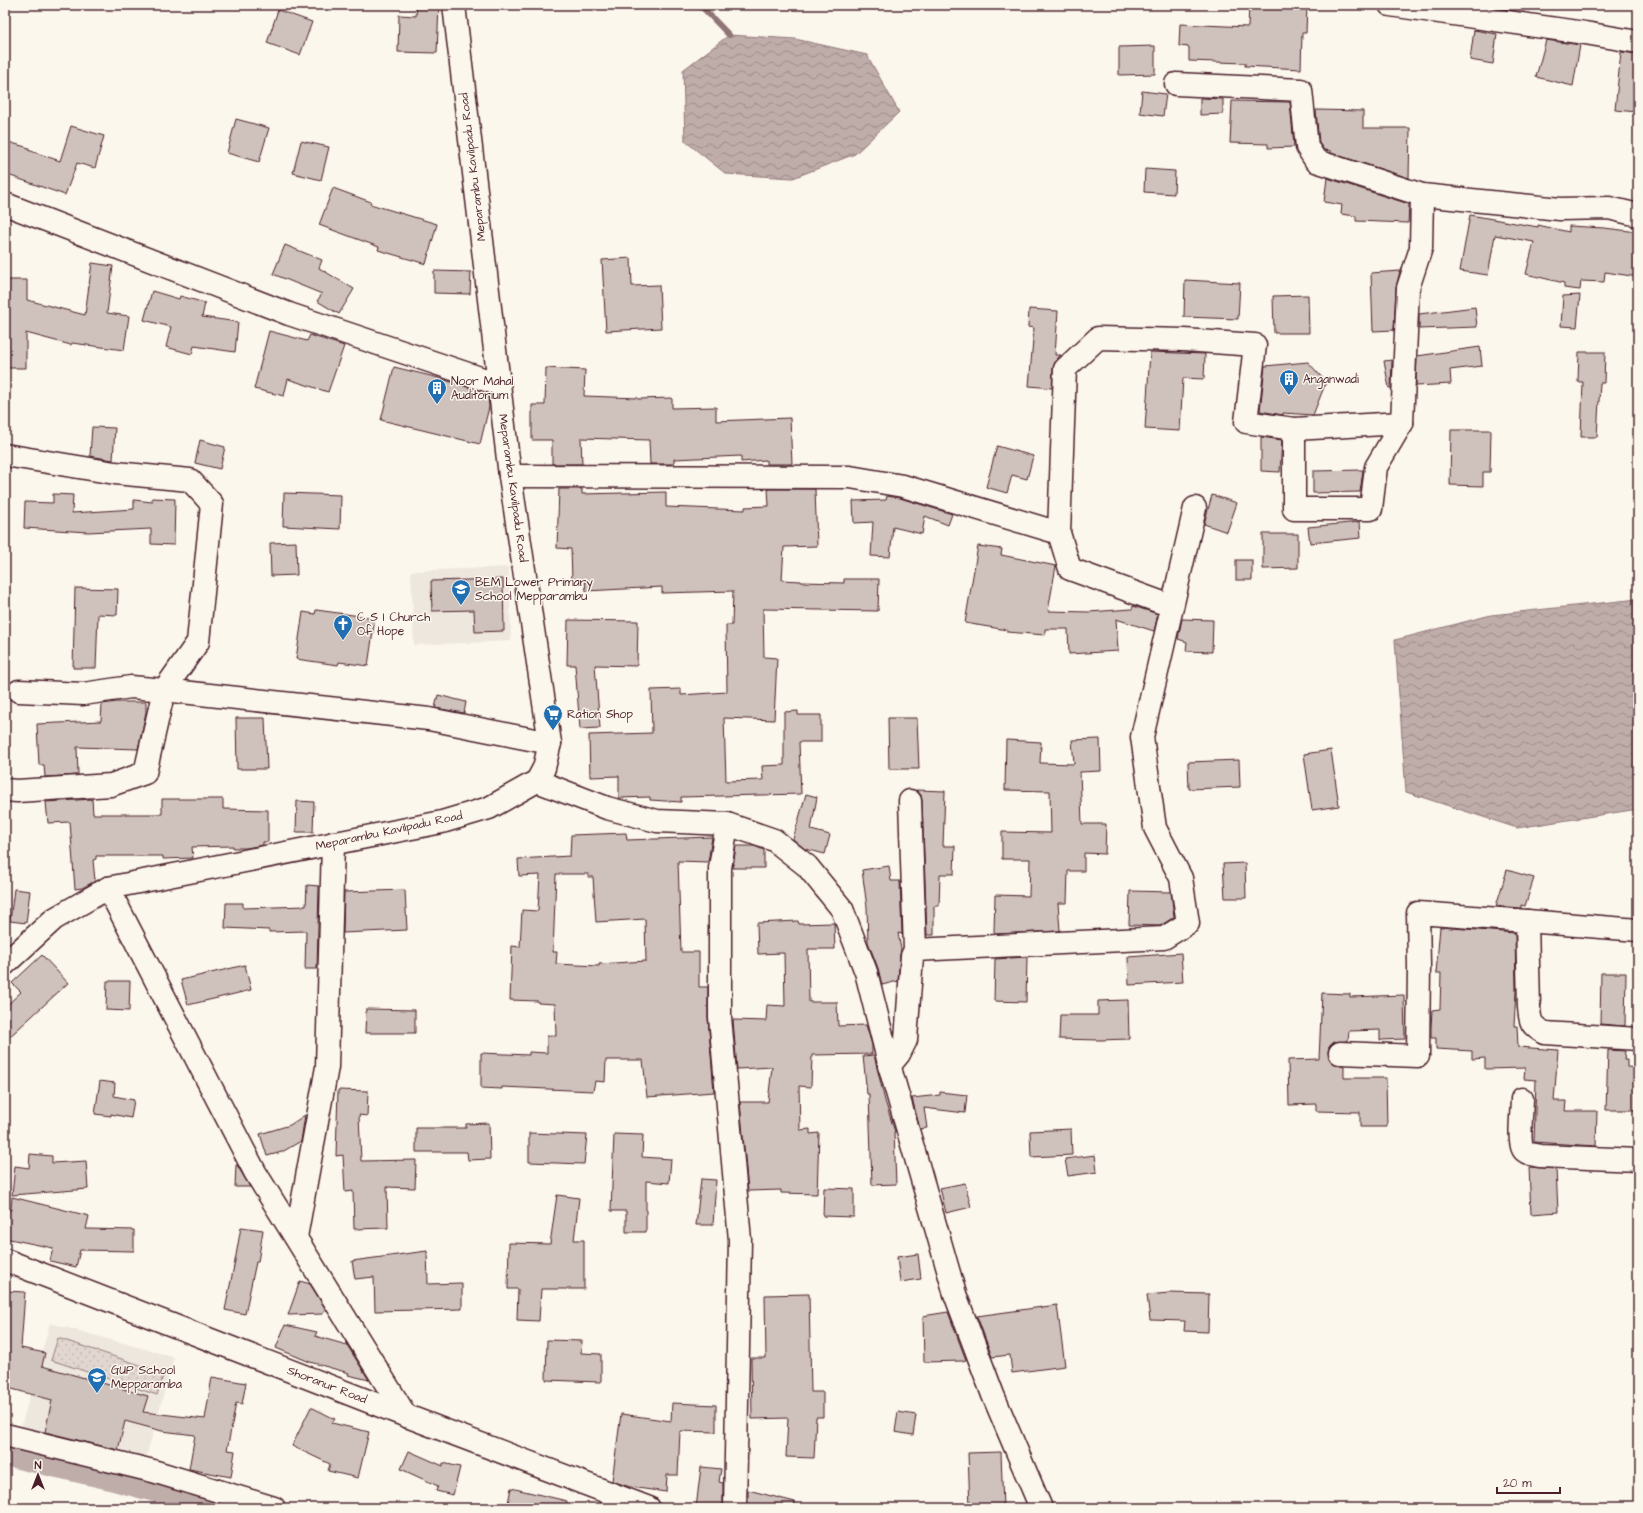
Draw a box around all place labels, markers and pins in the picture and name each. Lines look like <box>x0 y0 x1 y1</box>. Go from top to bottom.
building icon: Anganwadi <box>1278 368 1300 396</box>
place label: Anganwadi <box>1303 371 1359 389</box>
place label: Noor Mahal Auditorium <box>451 373 514 404</box>
building icon: Noor Mahal Auditorium <box>426 377 448 405</box>
place label: BEM Lower Primary School Mepparambu <box>475 574 593 605</box>
school or university icon: BEM Lower Primary School Mepparambu <box>450 578 472 606</box>
place label: C S I Church Of Hope <box>357 609 430 640</box>
church icon: C S I Church Of Hope <box>332 613 354 641</box>
supermarket icon: Ration Shop <box>542 703 564 731</box>
place label: Ration Shop <box>567 706 633 723</box>
place label: GUP School Mepparamba <box>111 1362 182 1393</box>
school or university icon: GUP School Mepparamba <box>86 1366 108 1394</box>

